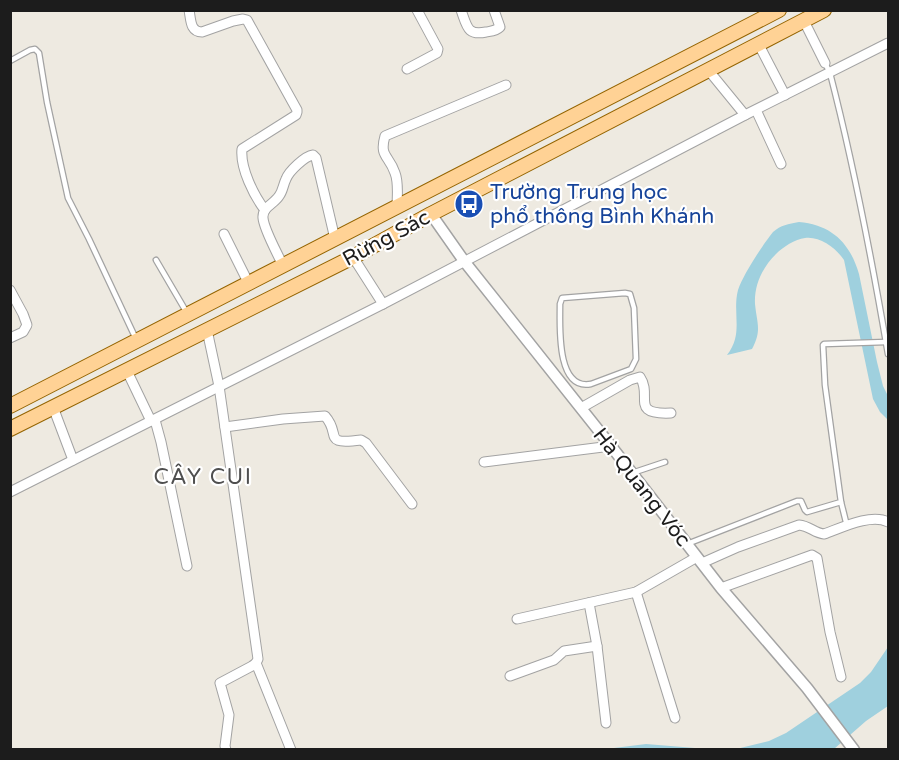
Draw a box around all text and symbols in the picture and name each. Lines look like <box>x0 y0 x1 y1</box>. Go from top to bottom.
place label: Trường Trung học phổ thông Bình Khánh <box>490 180 714 229</box>
bus stop icon: Trường Trung học phổ thông Bình Khánh <box>453 188 485 220</box>
street label: Rừng Sác <box>338 205 434 272</box>
street label: Hà Quang Vóc <box>588 423 696 552</box>
district label: CÂY CUI <box>154 463 252 490</box>

